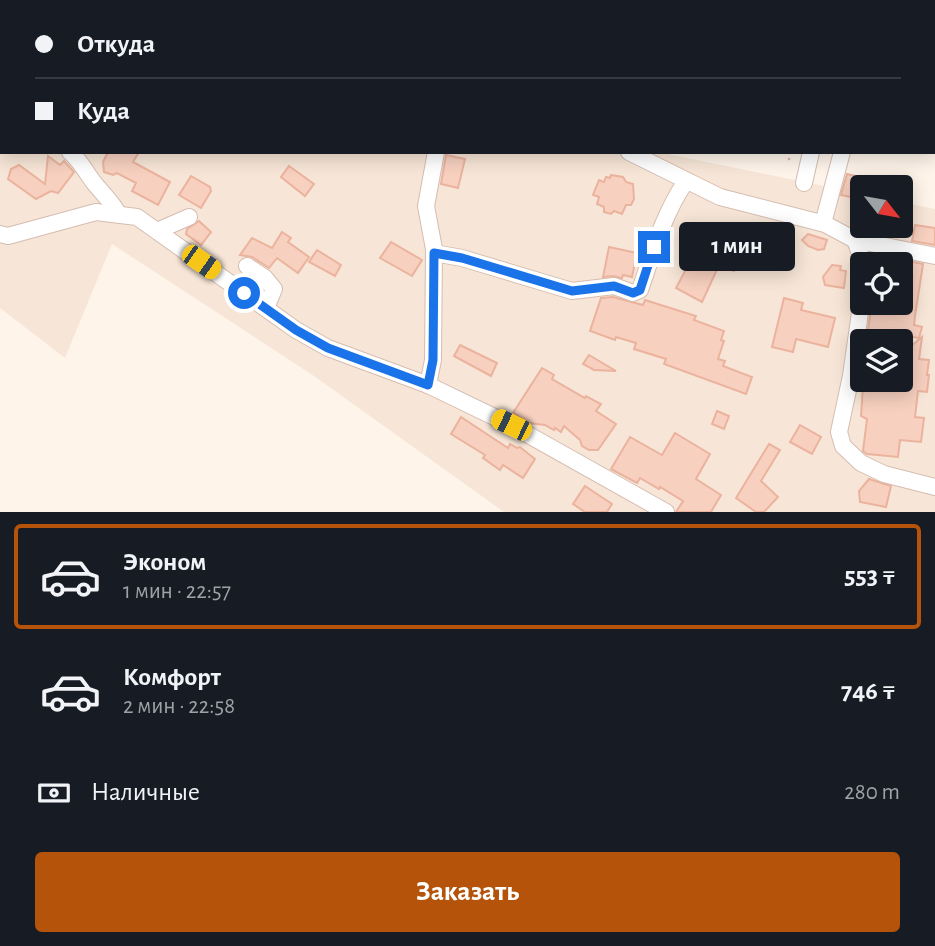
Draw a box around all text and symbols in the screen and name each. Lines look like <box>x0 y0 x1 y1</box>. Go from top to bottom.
text: Откуда <box>77 31 155 57</box>
text: Куда <box>77 98 130 124</box>
north arrow <box>850 175 914 238</box>
map controls <box>850 175 913 392</box>
callout: 1 мин <box>678 222 794 272</box>
route end <box>638 231 670 263</box>
text: 1 мин <box>711 235 763 258</box>
car <box>178 241 225 283</box>
button: locate <box>850 252 913 315</box>
route start <box>228 277 260 309</box>
button: layers <box>850 329 913 392</box>
car <box>488 406 535 444</box>
icon: car <box>39 545 102 608</box>
text: Эконом <box>123 549 206 575</box>
text: 553 ₸ <box>844 563 896 589</box>
text: 1 мин · 22:57 <box>123 580 231 603</box>
icon: car <box>39 660 102 723</box>
text: Комфорт <box>123 664 221 690</box>
text: 746 ₸ <box>841 678 896 704</box>
text: 2 мин · 22:58 <box>123 695 235 718</box>
icon: cash <box>35 774 73 812</box>
text: Наличные <box>91 779 200 805</box>
text: 280 m <box>844 781 900 804</box>
button: Заказать <box>35 852 900 932</box>

